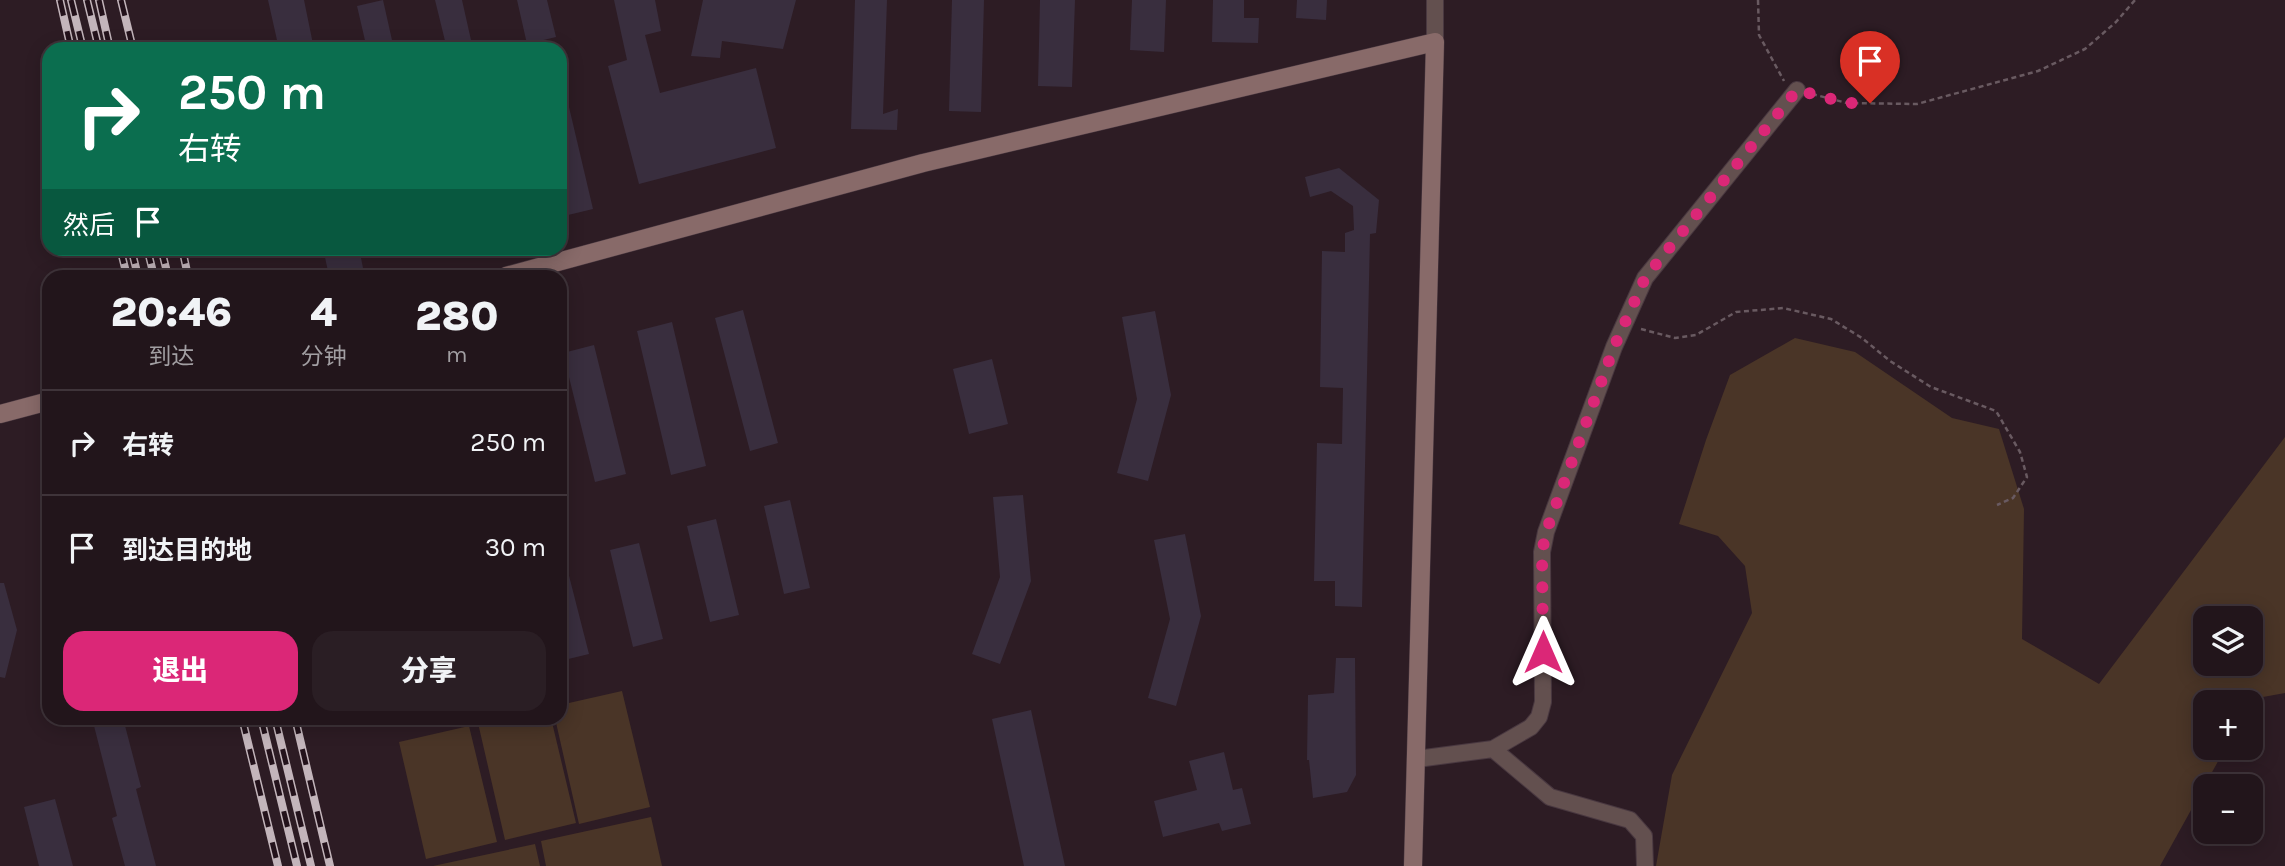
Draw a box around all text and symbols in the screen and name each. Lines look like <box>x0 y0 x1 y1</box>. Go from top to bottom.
pin <box>1840 31 1900 103</box>
icon: arrive <box>1851 42 1889 80</box>
text: 250 m <box>178 64 326 121</box>
icon: right <box>63 70 154 161</box>
text: 右转 <box>178 131 242 168</box>
icon: arrive <box>129 203 167 241</box>
text: 然后 <box>63 210 115 241</box>
text: 20:46 <box>111 287 232 337</box>
text: 4 <box>310 287 337 337</box>
text: 280 <box>415 291 498 341</box>
text: m <box>446 341 468 368</box>
text: 到达 <box>148 343 194 370</box>
text: 分钟 <box>301 343 347 370</box>
icon: right <box>63 424 101 462</box>
text: 250 m <box>470 427 546 458</box>
text: 右转 <box>122 430 174 461</box>
icon: arrive <box>63 529 101 567</box>
text: 30 m <box>485 532 546 563</box>
text: 到达目的地 <box>122 535 252 566</box>
map controls <box>2193 606 2263 844</box>
button: layers <box>2193 606 2263 676</box>
position arrow <box>1506 615 1580 689</box>
button: 退出 <box>63 631 298 711</box>
button: 分享 <box>312 631 546 711</box>
button: + <box>2193 690 2263 760</box>
button: − <box>2193 774 2263 844</box>

